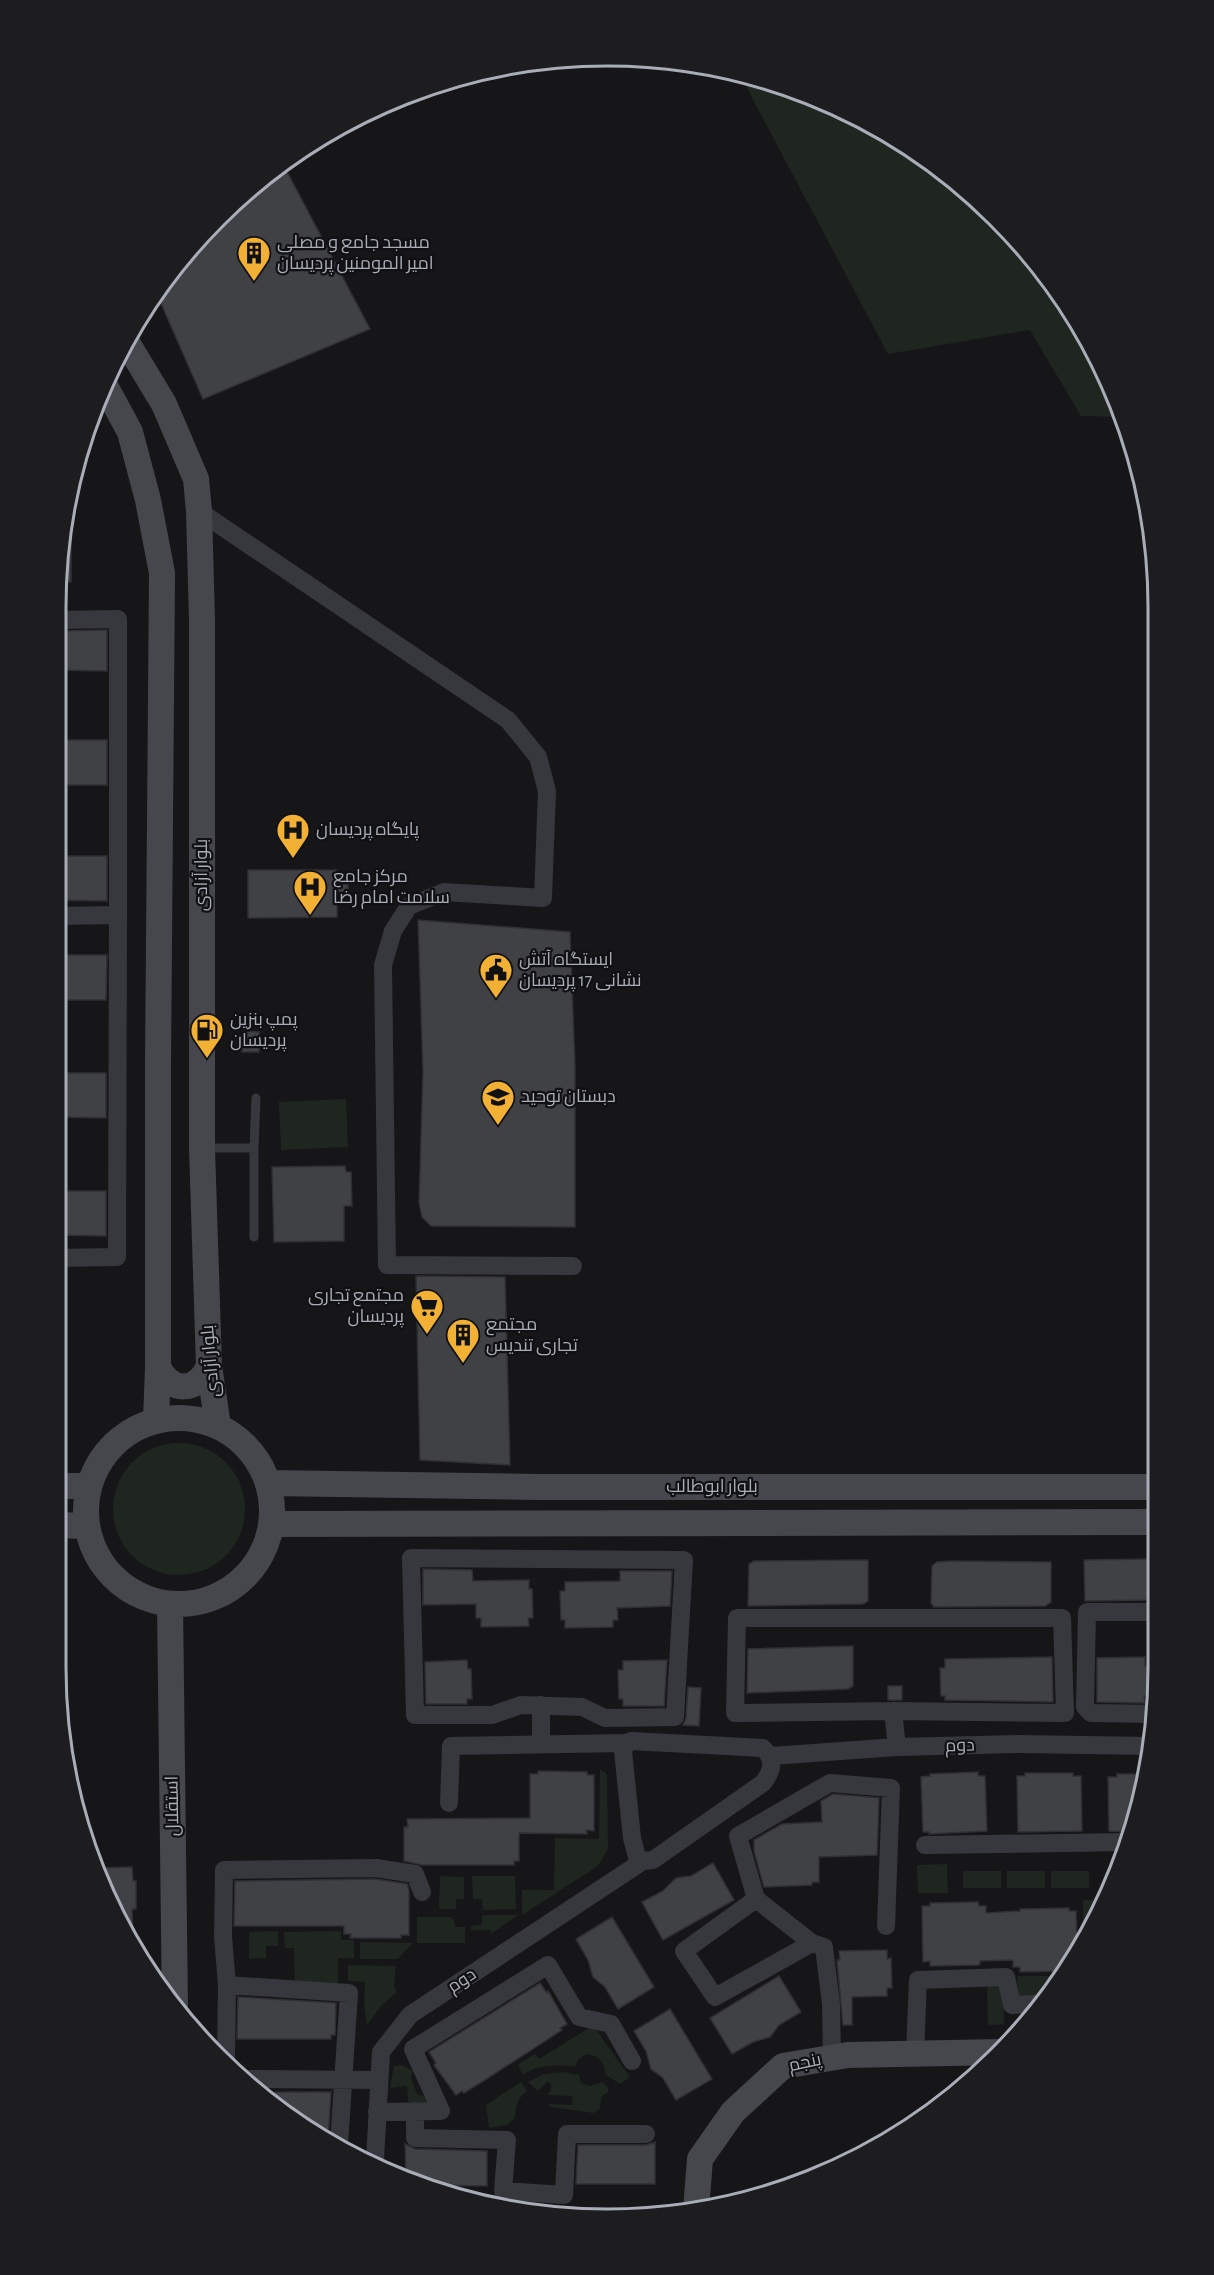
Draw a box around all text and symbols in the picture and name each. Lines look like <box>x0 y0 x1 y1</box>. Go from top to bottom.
place label: مسجد جامع و مصلی امیر المومنین پردیسان <box>277 234 434 275</box>
building icon: مسجد جامع و مصلی امیر المومنین پردیسان <box>236 235 272 282</box>
hospital icon: پایگاه پردیسان <box>275 812 311 859</box>
place label: پایگاه پردیسان <box>316 821 419 841</box>
street label: بلوار آزادی <box>191 839 212 911</box>
place label: مرکز جامع سلامت امام رضا <box>333 868 450 909</box>
hospital icon: مرکز جامع سلامت امام رضا <box>292 869 328 916</box>
place label: ایستگاه آتش نشانی 17 پردیسان <box>519 949 641 992</box>
public building icon: ایستگاه آتش نشانی 17 پردیسان <box>478 952 514 999</box>
place label: پمپ بنزین پردیسان <box>230 1011 298 1052</box>
fuel station icon: پمپ بنزین پردیسان <box>189 1012 225 1059</box>
school or university icon: دبستان توحید <box>480 1079 516 1126</box>
place label: دبستان توحید <box>521 1088 616 1107</box>
place label: مجتمع تجاری پردیسان <box>308 1287 404 1328</box>
supermarket icon: مجتمع تجاری پردیسان <box>409 1288 445 1335</box>
place label: مجتمع تجاری تندیس <box>486 1316 578 1356</box>
building icon: مجتمع تجاری تندیس <box>445 1317 481 1364</box>
street label: بلوار آزادی <box>197 1324 224 1398</box>
street label: بلوار ابوطالب <box>666 1478 758 1497</box>
street label: دوم <box>945 1736 975 1758</box>
street label: استقلال <box>163 1776 184 1836</box>
street label: دوم <box>445 1965 480 1998</box>
street label: پنجم <box>787 2051 824 2077</box>

